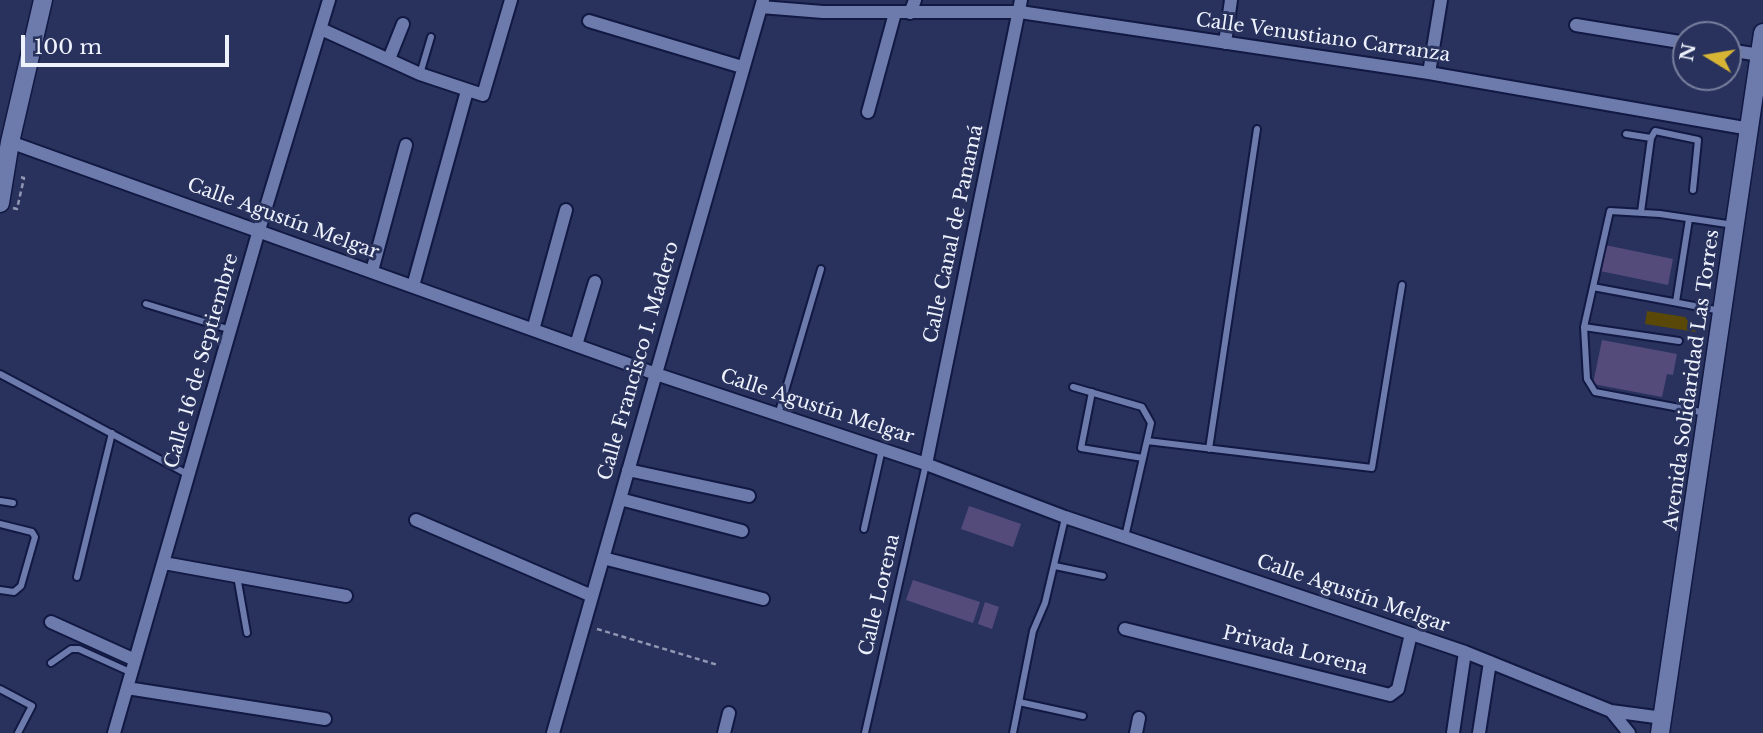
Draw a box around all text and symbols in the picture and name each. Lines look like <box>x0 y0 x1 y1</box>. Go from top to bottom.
street label: Calle Venustiano Carranza <box>1194 9 1452 67</box>
scale bar <box>24 21 233 65</box>
north arrow <box>1672 21 1742 91</box>
text: 100 m <box>34 34 102 60</box>
text: N <box>1675 41 1701 63</box>
street label: Calle Canal de Panamá <box>920 123 988 345</box>
street label: Calle Agustín Melgar <box>184 174 382 264</box>
street label: Avenida Solidaridad Las Torres <box>1660 228 1724 532</box>
street label: Calle Francisco I. Madero <box>594 239 684 483</box>
street label: Calle 16 de Septiembre <box>160 251 244 471</box>
street label: Calle Agustín Melgar <box>717 365 917 449</box>
street label: Calle Lorena <box>855 532 905 658</box>
street label: Calle Agustín Melgar <box>1254 550 1452 638</box>
street label: Privada Lorena <box>1220 622 1370 680</box>

